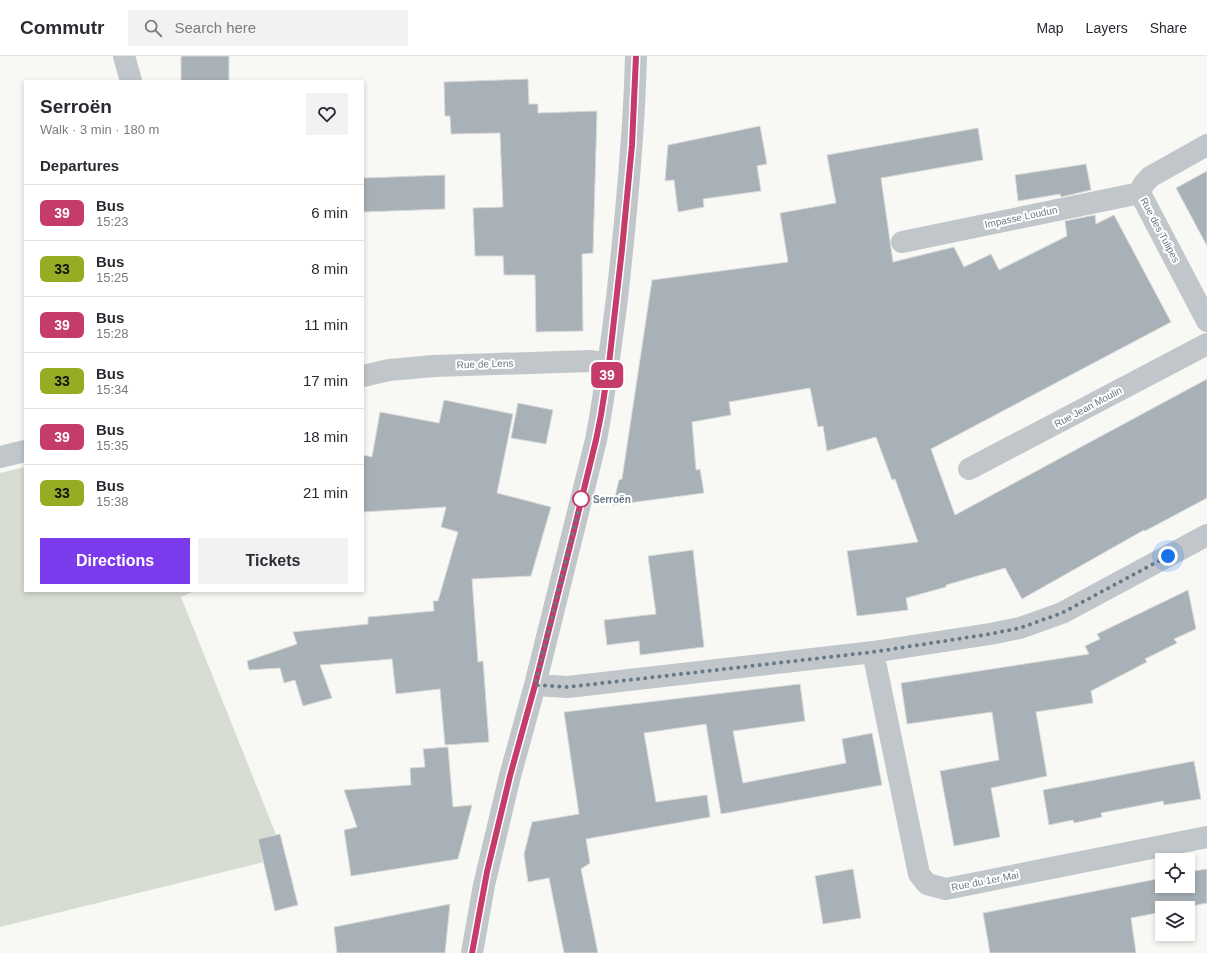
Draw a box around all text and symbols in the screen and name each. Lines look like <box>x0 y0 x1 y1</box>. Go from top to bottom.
search box <box>128 10 408 46</box>
text: Commutr <box>20 17 104 38</box>
icon: search <box>142 17 164 39</box>
text: Search here <box>174 19 256 36</box>
text: Map <box>1036 20 1064 36</box>
text: Layers <box>1086 20 1128 36</box>
text: Share <box>1150 20 1187 36</box>
button: heart <box>306 93 348 135</box>
text: Serroën <box>40 96 112 117</box>
text: Walk · 3 min · 180 m <box>40 122 159 137</box>
text: Departures <box>40 157 119 174</box>
street label: Rue des Tulipes <box>1138 196 1182 264</box>
text: Bus <box>96 197 124 214</box>
text: 6 min <box>311 204 348 221</box>
street label: Impasse Loudun <box>984 204 1058 230</box>
text: 39 <box>54 205 70 221</box>
text: 15:23 <box>96 214 129 229</box>
text: Bus <box>96 253 124 270</box>
text: 8 min <box>311 260 348 277</box>
text: 33 <box>54 261 70 277</box>
text: 15:25 <box>96 270 129 285</box>
text: Bus <box>96 309 124 326</box>
text: 11 min <box>304 316 348 333</box>
text: 39 <box>54 317 70 333</box>
text: 15:28 <box>96 326 129 341</box>
street label: Rue de Lens <box>456 358 514 370</box>
line badge: 39 <box>589 362 625 388</box>
text: Bus <box>96 365 124 382</box>
text: 39 <box>599 367 615 383</box>
text: 17 min <box>303 372 348 389</box>
text: 33 <box>54 373 70 389</box>
text: 15:34 <box>96 382 129 397</box>
street label: Rue Jean Moulin <box>1052 385 1124 429</box>
text: Bus <box>96 421 124 438</box>
text: 18 min <box>303 428 348 445</box>
text: 39 <box>54 429 70 445</box>
text: 15:35 <box>96 438 129 453</box>
text: Bus <box>96 477 124 494</box>
text: 21 min <box>303 484 348 501</box>
text: 33 <box>54 485 70 501</box>
marker: Serroën <box>572 490 590 508</box>
text: 15:38 <box>96 494 129 509</box>
place label: Serroën <box>593 494 631 505</box>
button: Directions <box>40 538 190 584</box>
button: Tickets <box>198 538 348 584</box>
your location <box>1158 546 1178 566</box>
map controls <box>1155 853 1195 941</box>
button: locate <box>1155 853 1195 893</box>
street label: Rue du 1er Mai <box>950 869 1020 893</box>
button: layers <box>1155 901 1195 941</box>

